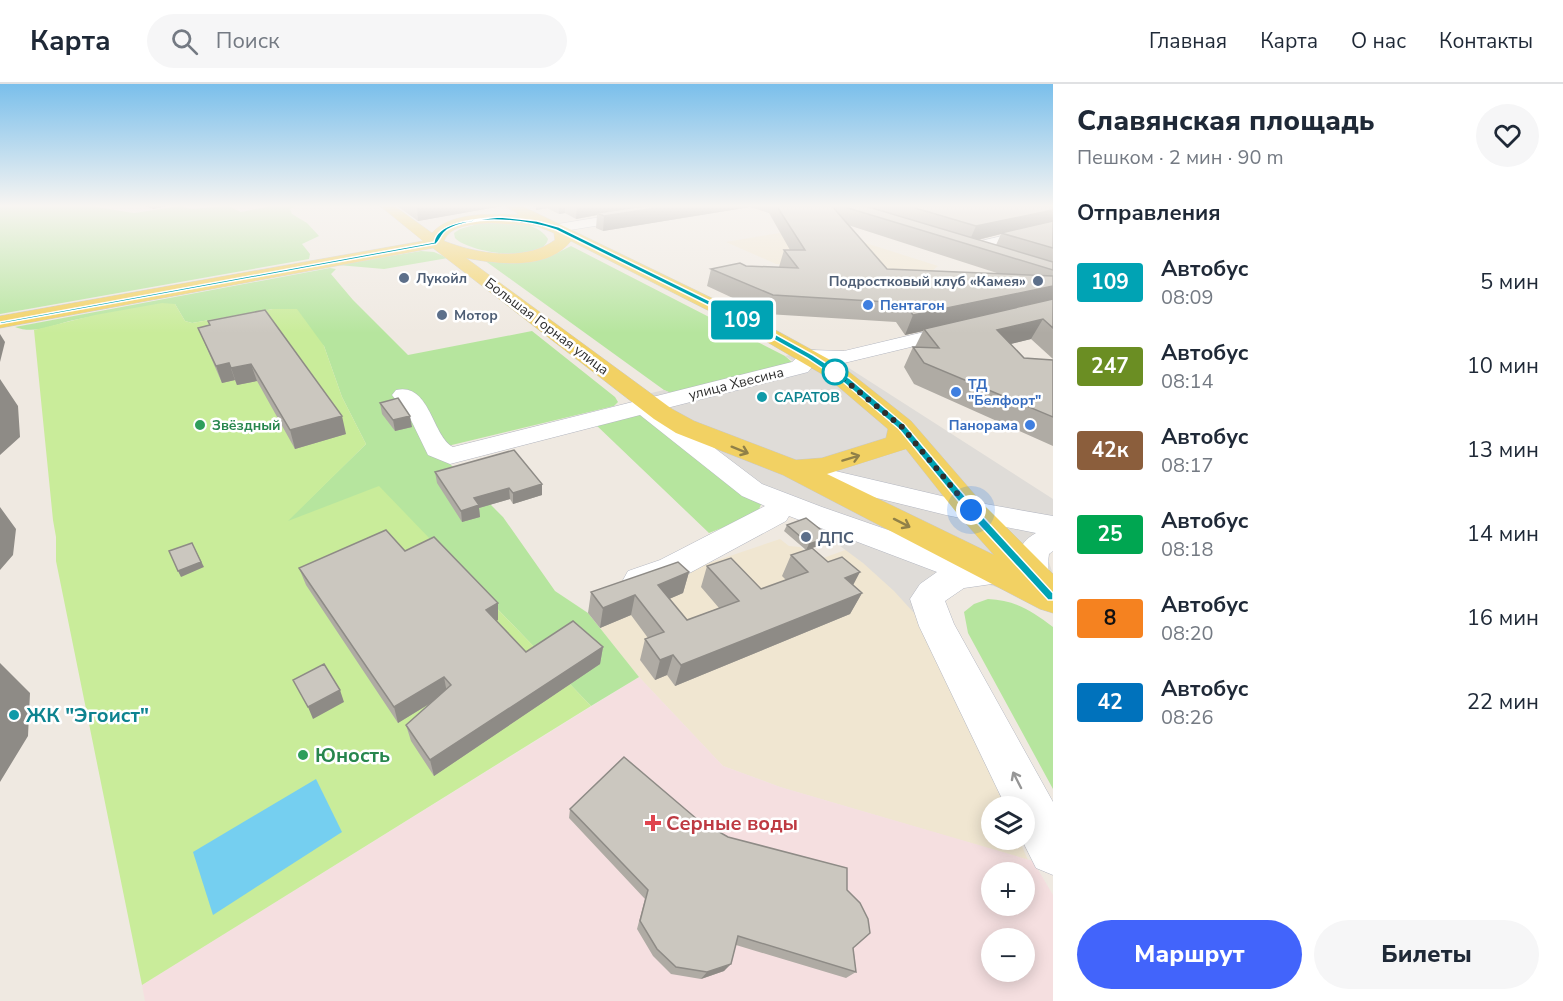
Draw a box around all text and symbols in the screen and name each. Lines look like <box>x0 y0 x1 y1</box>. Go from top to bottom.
search box <box>147 14 567 68</box>
text: Карта <box>30 22 111 60</box>
icon: search <box>168 25 201 58</box>
text: Поиск <box>216 26 280 56</box>
text: Главная <box>1149 27 1227 55</box>
text: Карта <box>1260 27 1318 55</box>
text: О нас <box>1351 27 1406 55</box>
text: Контакты <box>1439 27 1533 55</box>
text: Славянская площадь <box>1077 102 1374 140</box>
button: heart <box>1476 104 1539 167</box>
text: Пешком · 2 мин · 90 m <box>1077 144 1284 171</box>
text: Отправления <box>1077 198 1221 228</box>
text: Автобус <box>1161 254 1249 284</box>
text: 5 мин <box>1480 267 1539 297</box>
text: 109 <box>1091 268 1129 296</box>
place label: Лукойл <box>416 269 467 288</box>
marker: Лукойл <box>397 271 411 285</box>
place label: Подростковый клуб «Камея» <box>829 272 1026 291</box>
street label: Большая Горная улица <box>481 274 613 379</box>
marker: Подростковый клуб «Камея» <box>1031 274 1045 288</box>
text: 08:09 <box>1161 284 1214 311</box>
place label: Пентагон <box>880 296 945 315</box>
marker: Пентагон <box>861 298 875 312</box>
line badge: 109 <box>708 300 777 340</box>
place label: Мотор <box>454 306 498 325</box>
text: 109 <box>723 306 761 334</box>
marker: Мотор <box>435 308 449 322</box>
text: Автобус <box>1161 338 1249 368</box>
text: 10 мин <box>1467 351 1539 381</box>
text: 247 <box>1091 352 1129 380</box>
unlabelled marker <box>822 359 848 385</box>
street label: улица Хвесина <box>686 362 786 405</box>
text: 08:14 <box>1161 368 1214 395</box>
place label: ТД "Белфорт" <box>968 375 1041 410</box>
marker: ТД "Белфорт" <box>949 385 963 399</box>
place label: САРАТОВ <box>774 388 840 407</box>
marker: САРАТОВ <box>755 390 769 404</box>
place label: Звёздный <box>212 416 281 435</box>
place label: Панорама <box>949 416 1018 435</box>
marker: Звёздный <box>193 418 207 432</box>
marker: Панорама <box>1023 418 1037 432</box>
text: Автобус <box>1161 422 1249 452</box>
text: 13 мин <box>1467 435 1539 465</box>
text: 42к <box>1092 436 1128 464</box>
one-way arrow <box>731 445 749 456</box>
one-way arrow <box>841 452 860 463</box>
text: 08:17 <box>1161 452 1214 479</box>
your location <box>956 495 986 525</box>
text: Автобус <box>1161 506 1249 536</box>
one-way arrow <box>893 518 911 529</box>
text: 14 мин <box>1467 519 1539 549</box>
text: 25 <box>1097 520 1123 548</box>
place label: ДПС <box>818 527 854 549</box>
marker: ДПС <box>799 530 813 544</box>
text: 08:18 <box>1161 536 1214 563</box>
text: Автобус <box>1161 590 1249 620</box>
text: 16 мин <box>1467 603 1539 633</box>
text: 8 <box>1104 604 1116 632</box>
text: 08:20 <box>1161 620 1214 647</box>
text: Автобус <box>1161 674 1249 704</box>
text: 22 мин <box>1467 687 1539 717</box>
text: 42 <box>1097 688 1123 716</box>
place label: ЖК "Эгоист" <box>26 702 149 729</box>
text: 08:26 <box>1161 704 1214 731</box>
marker: ЖК "Эгоист" <box>7 708 21 722</box>
place label: Юность <box>315 742 390 769</box>
marker: Юность <box>296 748 310 762</box>
one-way arrow <box>1010 772 1022 790</box>
map controls <box>981 796 1035 982</box>
button: layers <box>981 796 1035 850</box>
place label: Серные воды <box>666 810 798 837</box>
marker: Серные воды <box>644 814 662 832</box>
button: + <box>981 862 1035 916</box>
button: Маршрут <box>1077 920 1302 989</box>
button: Билеты <box>1314 920 1539 989</box>
button: − <box>981 928 1035 982</box>

